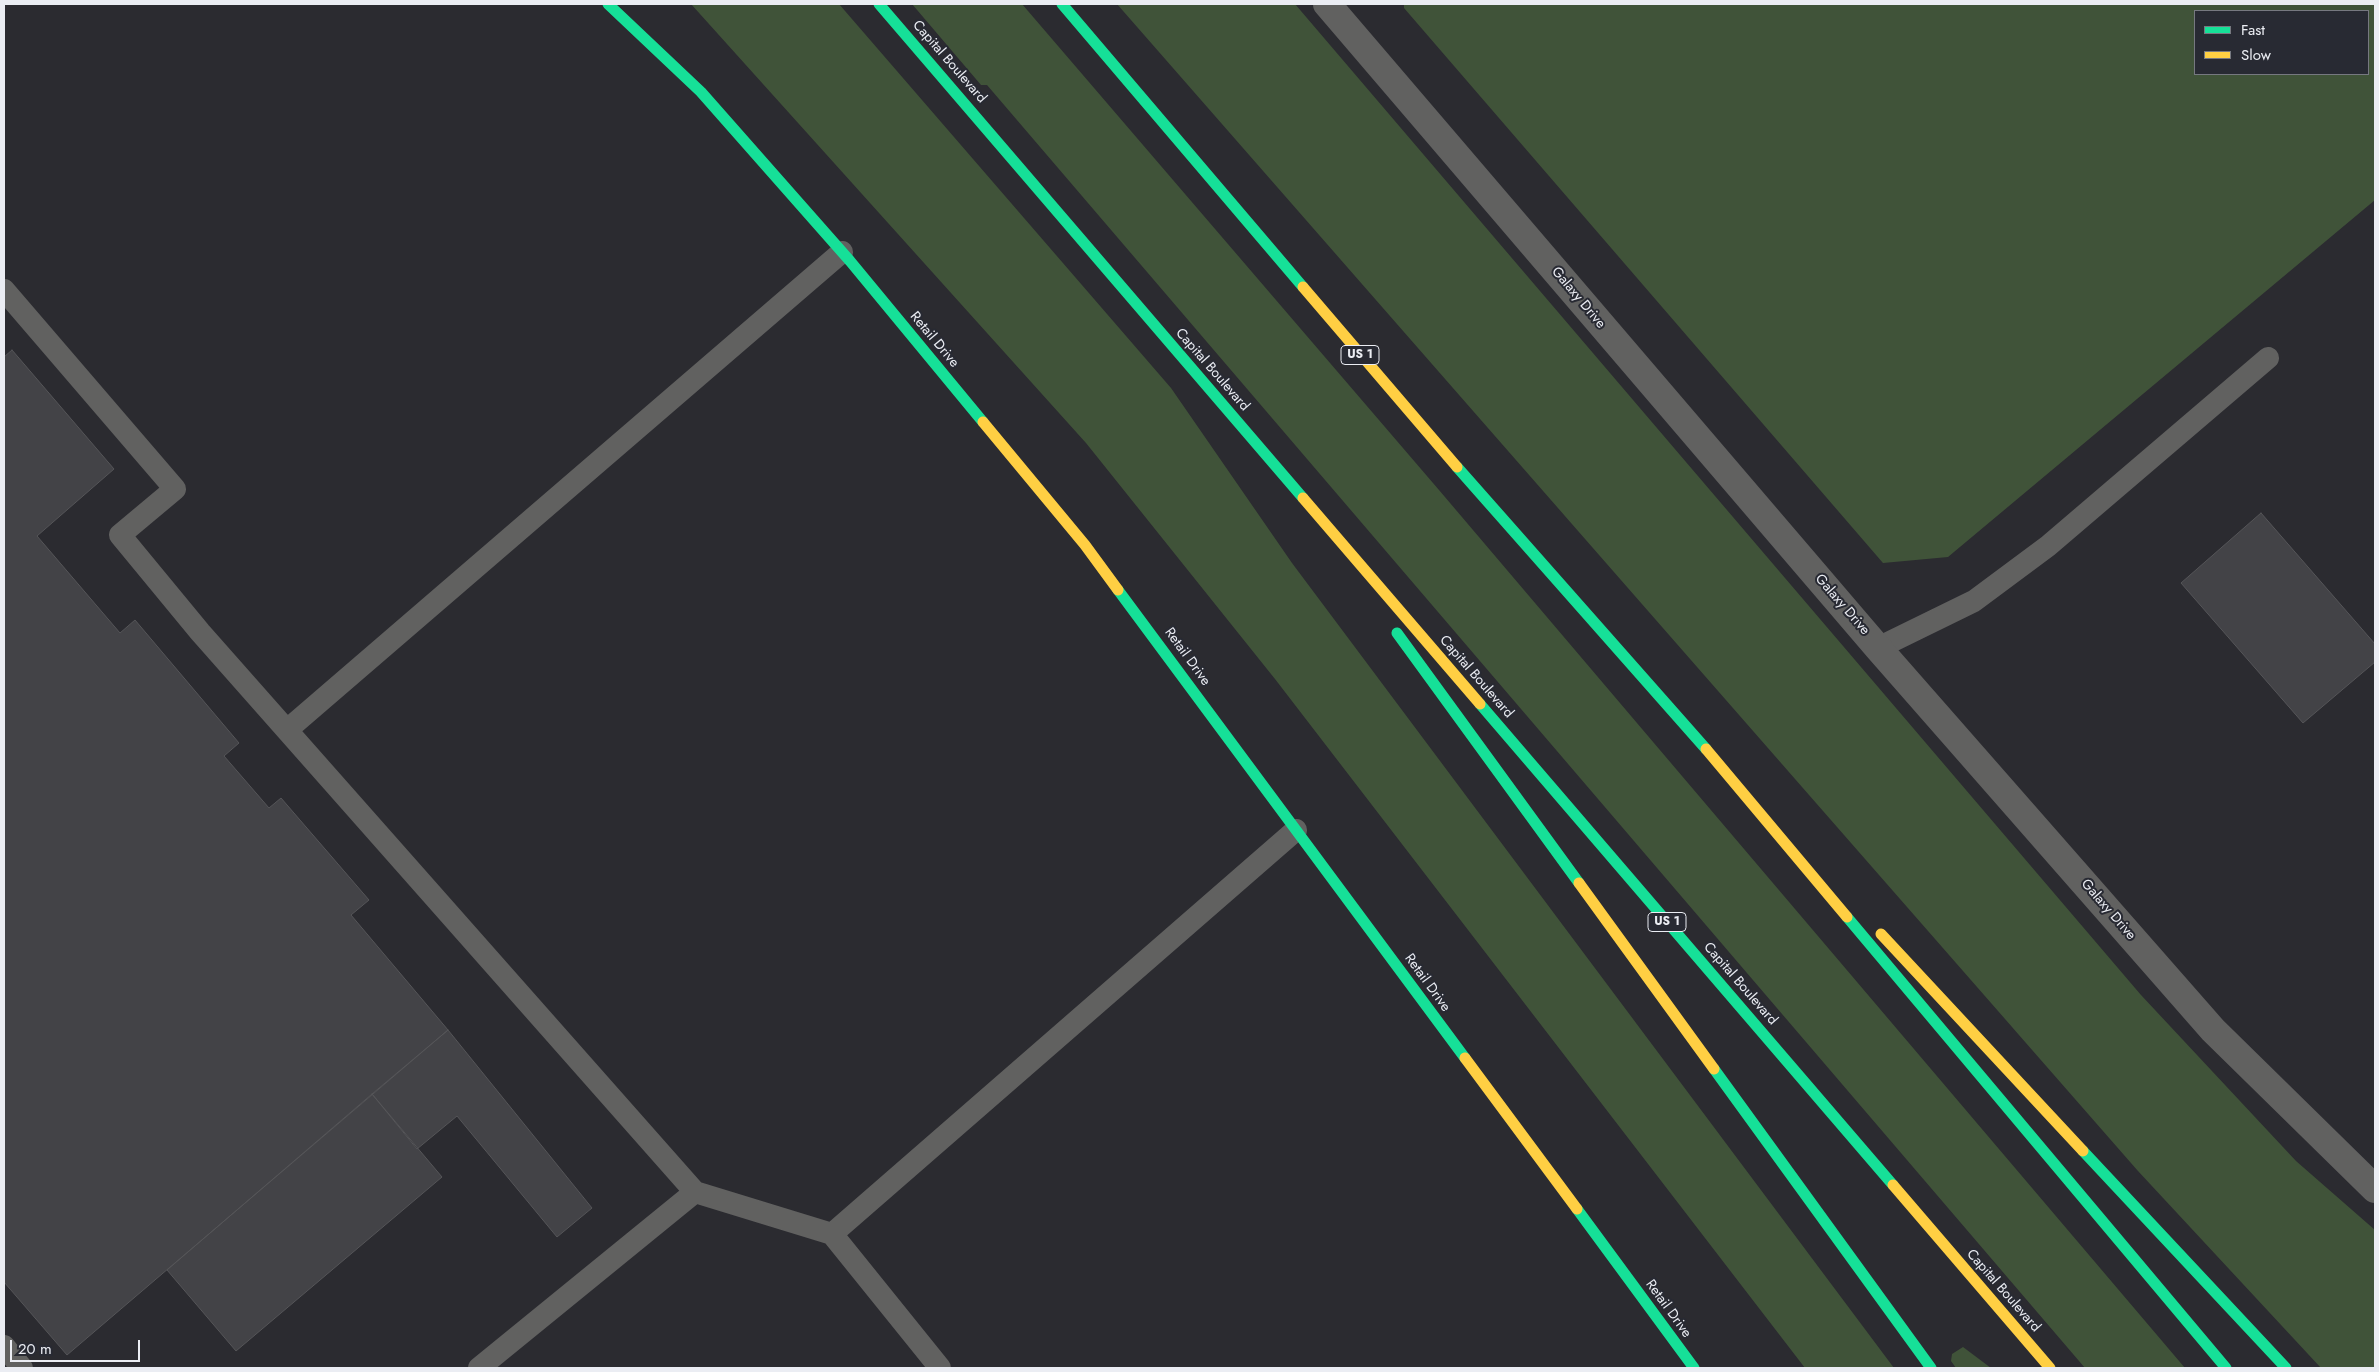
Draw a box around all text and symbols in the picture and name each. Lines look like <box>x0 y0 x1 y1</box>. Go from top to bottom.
legend <box>2194 10 2369 75</box>
street label: Capital Boulevard <box>908 17 990 107</box>
text: Fast <box>2241 19 2265 41</box>
text: Slow <box>2241 44 2271 66</box>
street label: Galaxy Drive <box>1547 264 1609 332</box>
street label: Retail Drive <box>906 309 962 371</box>
street label: Capital Boulevard <box>1171 325 1253 415</box>
road number: US 1 <box>1341 346 1379 364</box>
street label: Galaxy Drive <box>1811 571 1873 639</box>
street label: Retail Drive <box>1160 625 1214 689</box>
street label: Capital Boulevard <box>1435 632 1517 722</box>
street label: Galaxy Drive <box>2077 876 2139 944</box>
road number: US 1 <box>1648 912 1686 932</box>
street label: Capital Boulevard <box>1699 939 1781 1029</box>
street label: Retail Drive <box>1400 951 1454 1015</box>
street label: Capital Boulevard <box>1962 1246 2044 1336</box>
street label: Retail Drive <box>1641 1277 1695 1341</box>
scale bar <box>12 1330 142 1362</box>
text: 20 m <box>18 1338 52 1360</box>

